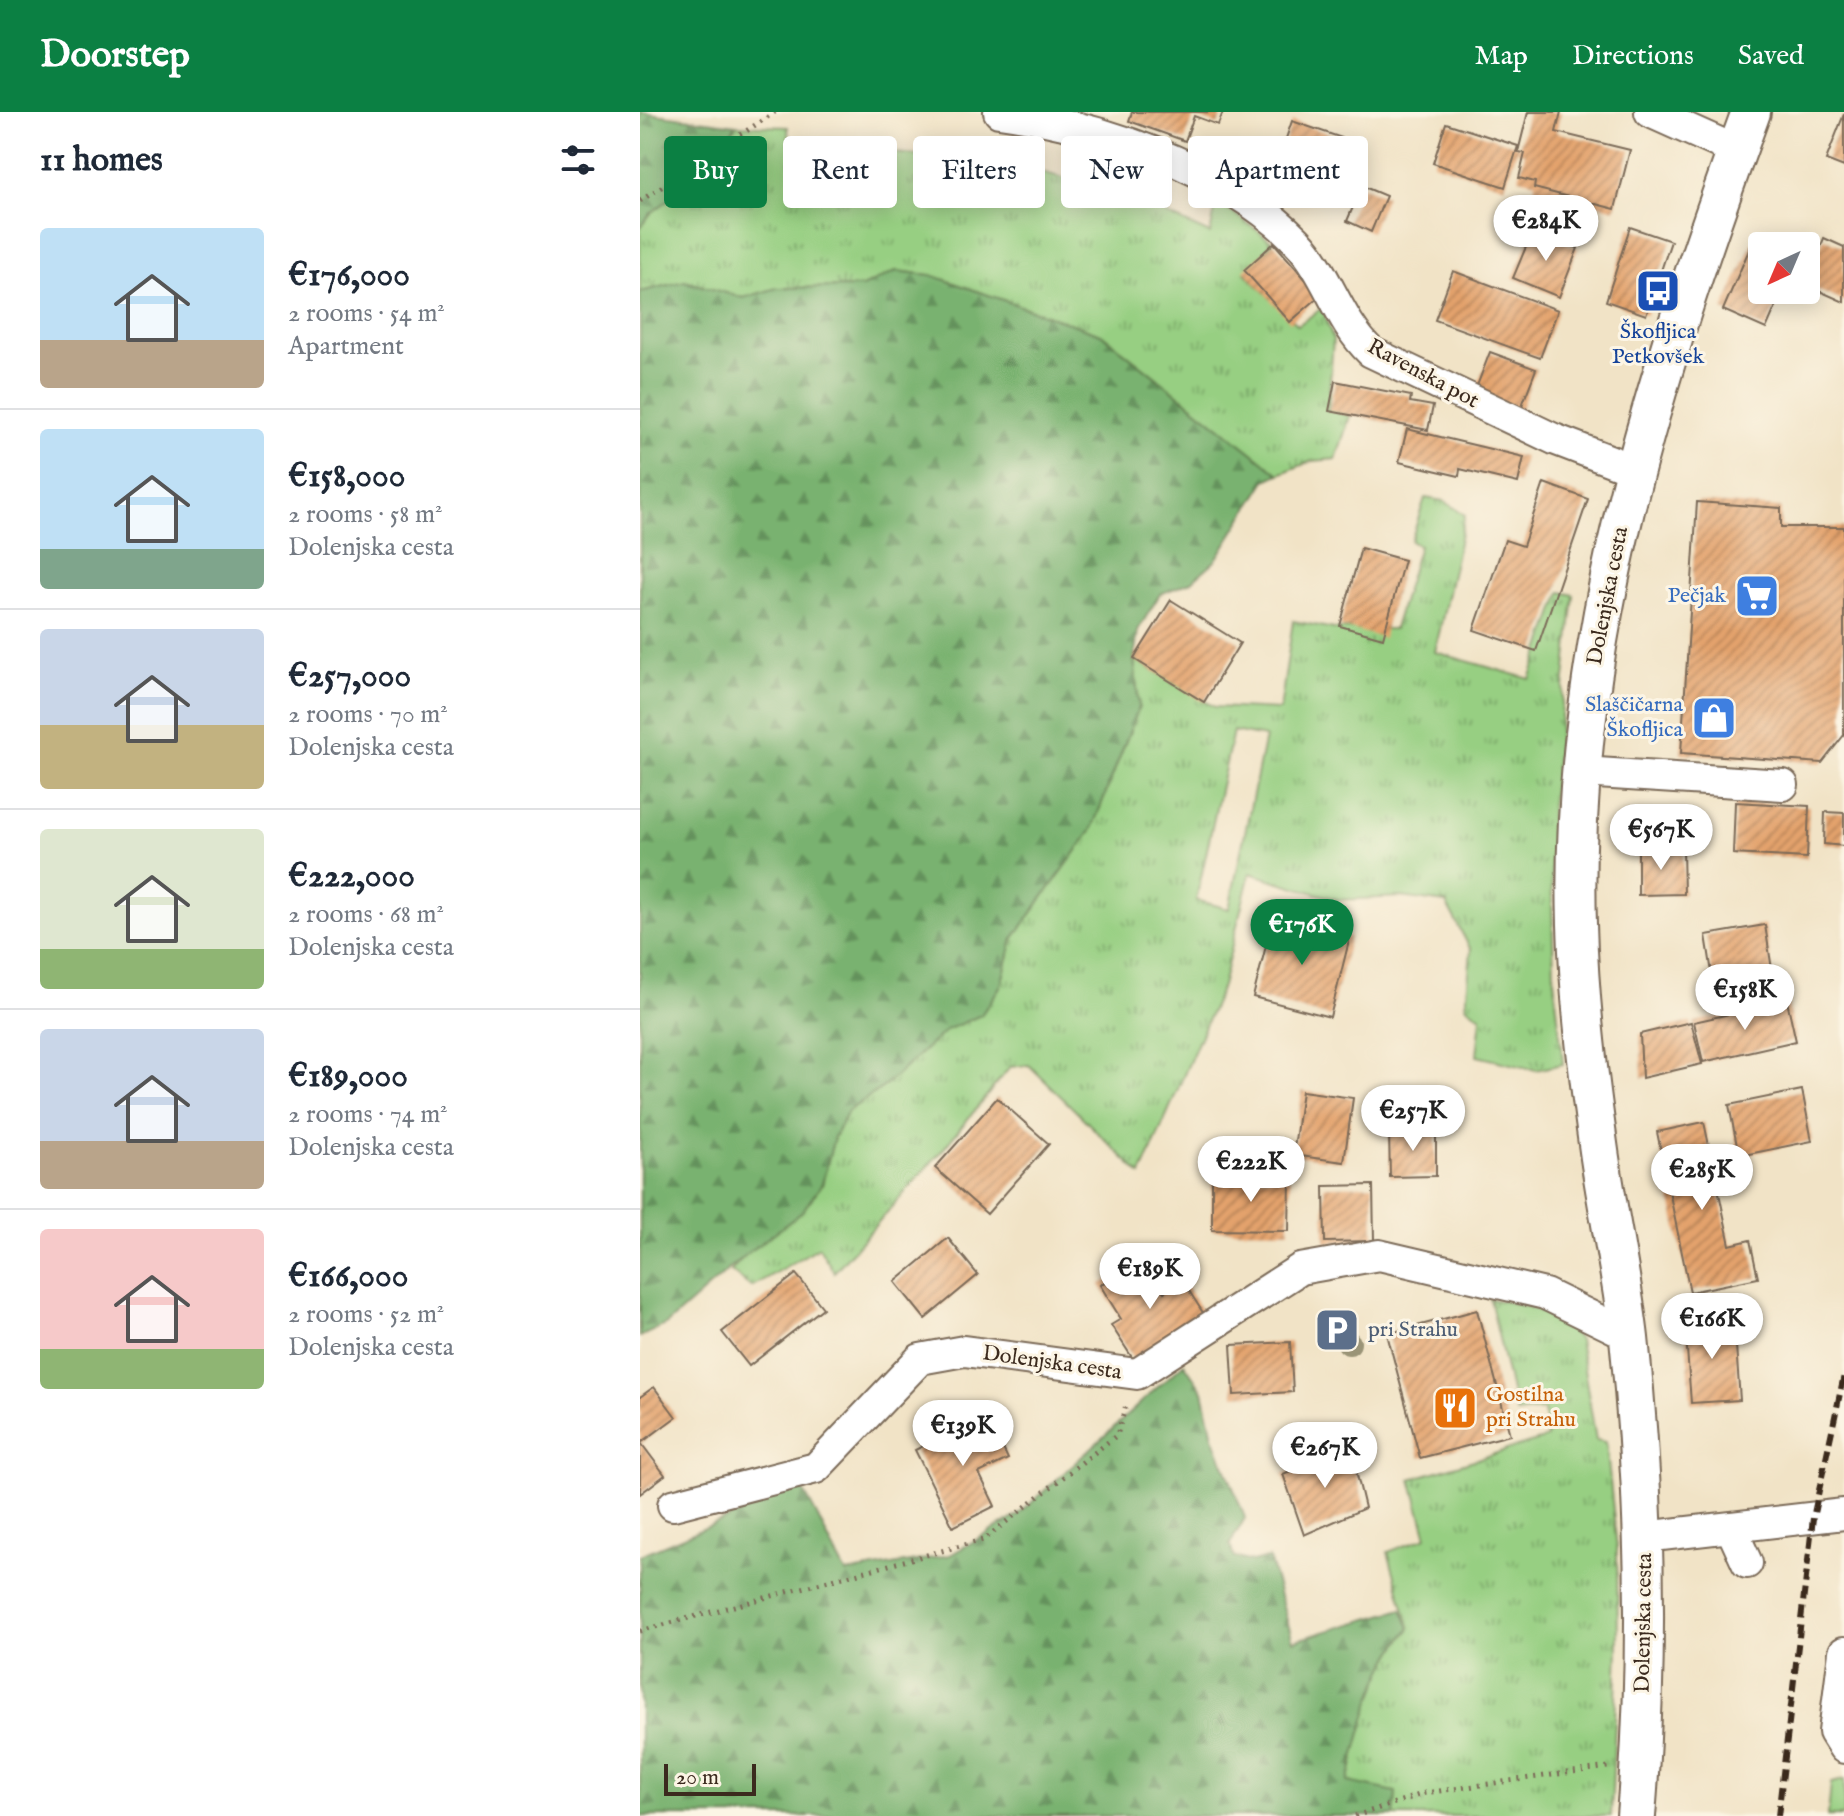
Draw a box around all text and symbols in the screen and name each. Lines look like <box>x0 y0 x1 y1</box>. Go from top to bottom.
text: Doorstep <box>40 32 190 80</box>
text: Map <box>1474 39 1528 74</box>
text: Directions <box>1572 39 1694 74</box>
text: Saved <box>1738 39 1804 74</box>
chip: Buy <box>664 136 767 208</box>
chip: Rent <box>783 136 897 208</box>
chip: Filters <box>913 136 1045 208</box>
chip: New <box>1061 136 1172 208</box>
chip: Apartment <box>1188 136 1368 208</box>
icon: filters <box>556 138 600 182</box>
text: 11 homes <box>40 139 163 182</box>
pin: €284K <box>1490 195 1602 263</box>
text: €284K <box>1511 204 1581 237</box>
north arrow <box>1748 232 1820 304</box>
map controls <box>1748 232 1820 304</box>
text: €176,000 <box>288 254 410 297</box>
icon: home <box>104 260 200 356</box>
bus stop icon: Škofljica Petkovšek <box>1634 267 1682 315</box>
text: 2 rooms · 54 m² <box>288 297 445 330</box>
place label: Škofljica Petkovšek <box>1612 318 1705 371</box>
text: Apartment <box>288 330 404 363</box>
street label: Ravenska pot <box>1362 333 1484 415</box>
text: €158,000 <box>288 455 405 498</box>
icon: home <box>104 461 200 557</box>
text: 2 rooms · 58 m² <box>288 498 442 531</box>
street label: Dolenjska cesta <box>1581 524 1635 668</box>
text: Dolenjska cesta <box>288 531 454 564</box>
supermarket icon: Pečjak <box>1733 572 1781 620</box>
place label: Pečjak <box>1668 582 1726 610</box>
text: €257,000 <box>288 655 411 698</box>
icon: home <box>104 661 200 757</box>
place label: Slaščičarna Škofljica <box>1585 691 1683 744</box>
shop icon: Slaščičarna Škofljica <box>1690 694 1738 742</box>
text: 2 rooms · 70 m² <box>288 698 448 731</box>
text: Dolenjska cesta <box>288 731 454 764</box>
pin: €567K <box>1605 804 1717 872</box>
text: €567K <box>1628 813 1694 846</box>
text: €222,000 <box>288 855 415 898</box>
icon: home <box>104 861 200 957</box>
text: 2 rooms · 68 m² <box>288 898 444 931</box>
pin: €176K <box>1246 899 1358 967</box>
text: €176K <box>1269 908 1335 941</box>
text: Dolenjska cesta <box>288 931 454 964</box>
pin: €158K <box>1689 964 1801 1032</box>
text: €158K <box>1713 973 1777 1006</box>
text: €189,000 <box>288 1055 408 1098</box>
icon: home <box>104 1061 200 1157</box>
pin: €257K <box>1357 1085 1469 1153</box>
text: €257K <box>1379 1094 1447 1127</box>
text: 2 rooms · 74 m² <box>288 1098 448 1131</box>
text: Dolenjska cesta <box>288 1131 454 1164</box>
pin: €222K <box>1195 1136 1307 1204</box>
pin: €285K <box>1646 1144 1758 1212</box>
text: €222K <box>1216 1145 1286 1178</box>
text: €285K <box>1669 1153 1735 1186</box>
pin: €189K <box>1094 1243 1206 1311</box>
text: €189K <box>1117 1252 1183 1285</box>
text: €166,000 <box>288 1255 408 1298</box>
icon: home <box>104 1261 200 1357</box>
pin: €166K <box>1656 1293 1768 1361</box>
text: 2 rooms · 52 m² <box>288 1298 444 1331</box>
text: €166K <box>1679 1302 1745 1335</box>
parking icon: pri Strahu <box>1313 1306 1361 1354</box>
place label: pri Strahu <box>1368 1316 1458 1344</box>
text: Dolenjska cesta <box>288 1331 454 1364</box>
street label: Dolenjska cesta <box>981 1339 1124 1387</box>
place label: Gostilna pri Strahu <box>1486 1381 1576 1434</box>
restaurant icon: Gostilna pri Strahu <box>1431 1384 1479 1432</box>
pin: €139K <box>907 1400 1019 1468</box>
text: €139K <box>931 1409 995 1442</box>
pin: €267K <box>1269 1422 1381 1490</box>
text: €267K <box>1290 1431 1360 1464</box>
street label: Dolenjska cesta <box>1629 1552 1659 1693</box>
scale bar <box>664 1760 756 1796</box>
text: 20 m <box>676 1764 719 1792</box>

